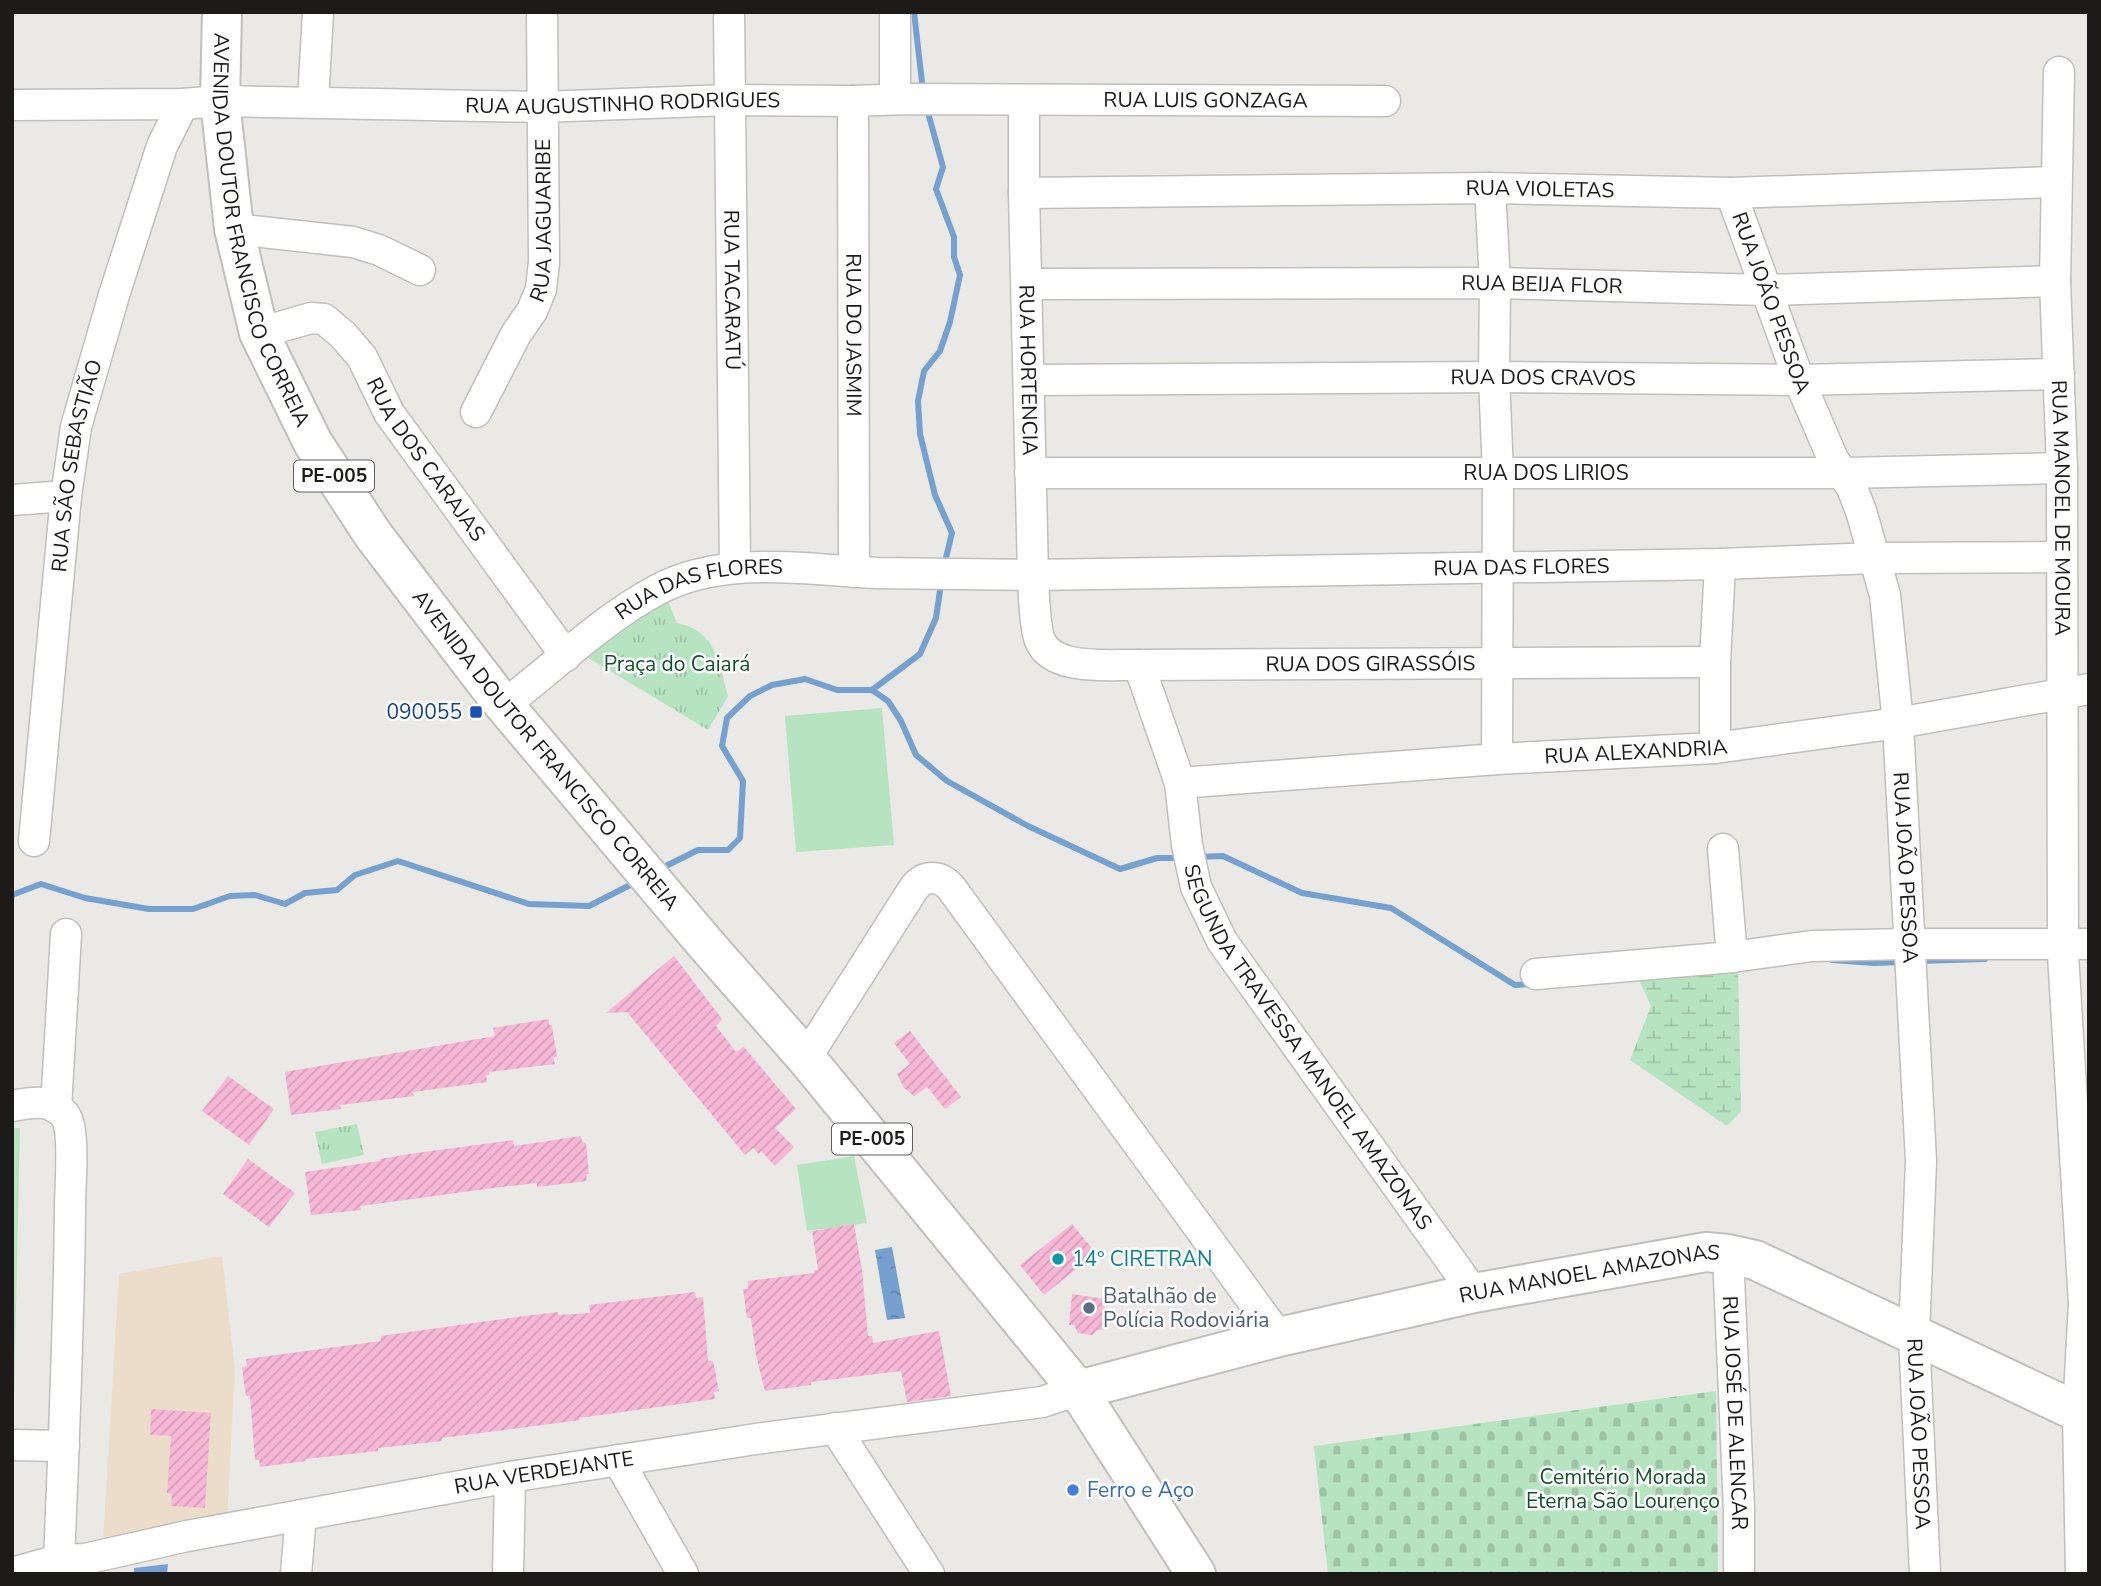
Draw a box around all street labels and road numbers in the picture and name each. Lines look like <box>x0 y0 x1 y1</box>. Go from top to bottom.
street label: AVENIDA DOUTOR FRANCISCO CORREIA <box>205 32 317 431</box>
street label: RUA AUGUSTINHO RODRIGUES <box>465 86 781 121</box>
street label: RUA LUIS GONZAGA <box>1103 86 1308 115</box>
street label: RUA JAGUARIBE <box>523 139 558 307</box>
street label: RUA VIOLETAS <box>1466 174 1615 205</box>
street label: RUA JOÃO PESSOA <box>1725 208 1817 398</box>
street label: RUA TACARATÚ <box>717 210 747 370</box>
street label: RUA DO JASMIM <box>839 253 868 417</box>
street label: RUA BEIJA FLOR <box>1461 269 1623 300</box>
street label: RUA HORTENCIA <box>1012 284 1044 456</box>
street label: RUA SÃO SEBASTIÃO <box>45 356 109 573</box>
street label: RUA DOS CRAVOS <box>1450 363 1636 392</box>
street label: RUA DOS CARAJAS <box>360 373 492 547</box>
street label: RUA MANOEL DE MOURA <box>2045 380 2076 636</box>
street label: RUA DOS LIRIOS <box>1463 459 1629 487</box>
road number: PE-005 <box>294 461 374 491</box>
street label: RUA DAS FLORES <box>1433 552 1610 583</box>
street label: RUA DAS FLORES <box>609 553 783 626</box>
street label: AVENIDA DOUTOR FRANCISCO CORREIA <box>406 584 685 916</box>
street label: RUA DOS GIRASSÓIS <box>1265 649 1475 678</box>
street label: RUA ALEXANDRIA <box>1544 732 1729 771</box>
street label: RUA JOÃO PESSOA <box>1887 771 1925 964</box>
street label: SEGUNDA TRAVESSA MANOEL AMAZONAS <box>1178 862 1439 1236</box>
road number: PE-005 <box>832 1124 912 1154</box>
street label: RUA MANOEL AMAZONAS <box>1456 1238 1721 1310</box>
street label: RUA JOSÉ DE ALENCAR <box>1716 1295 1753 1530</box>
street label: RUA JOÃO PESSOA <box>1900 1337 1937 1530</box>
street label: RUA VERDEJANTE <box>452 1444 636 1501</box>

